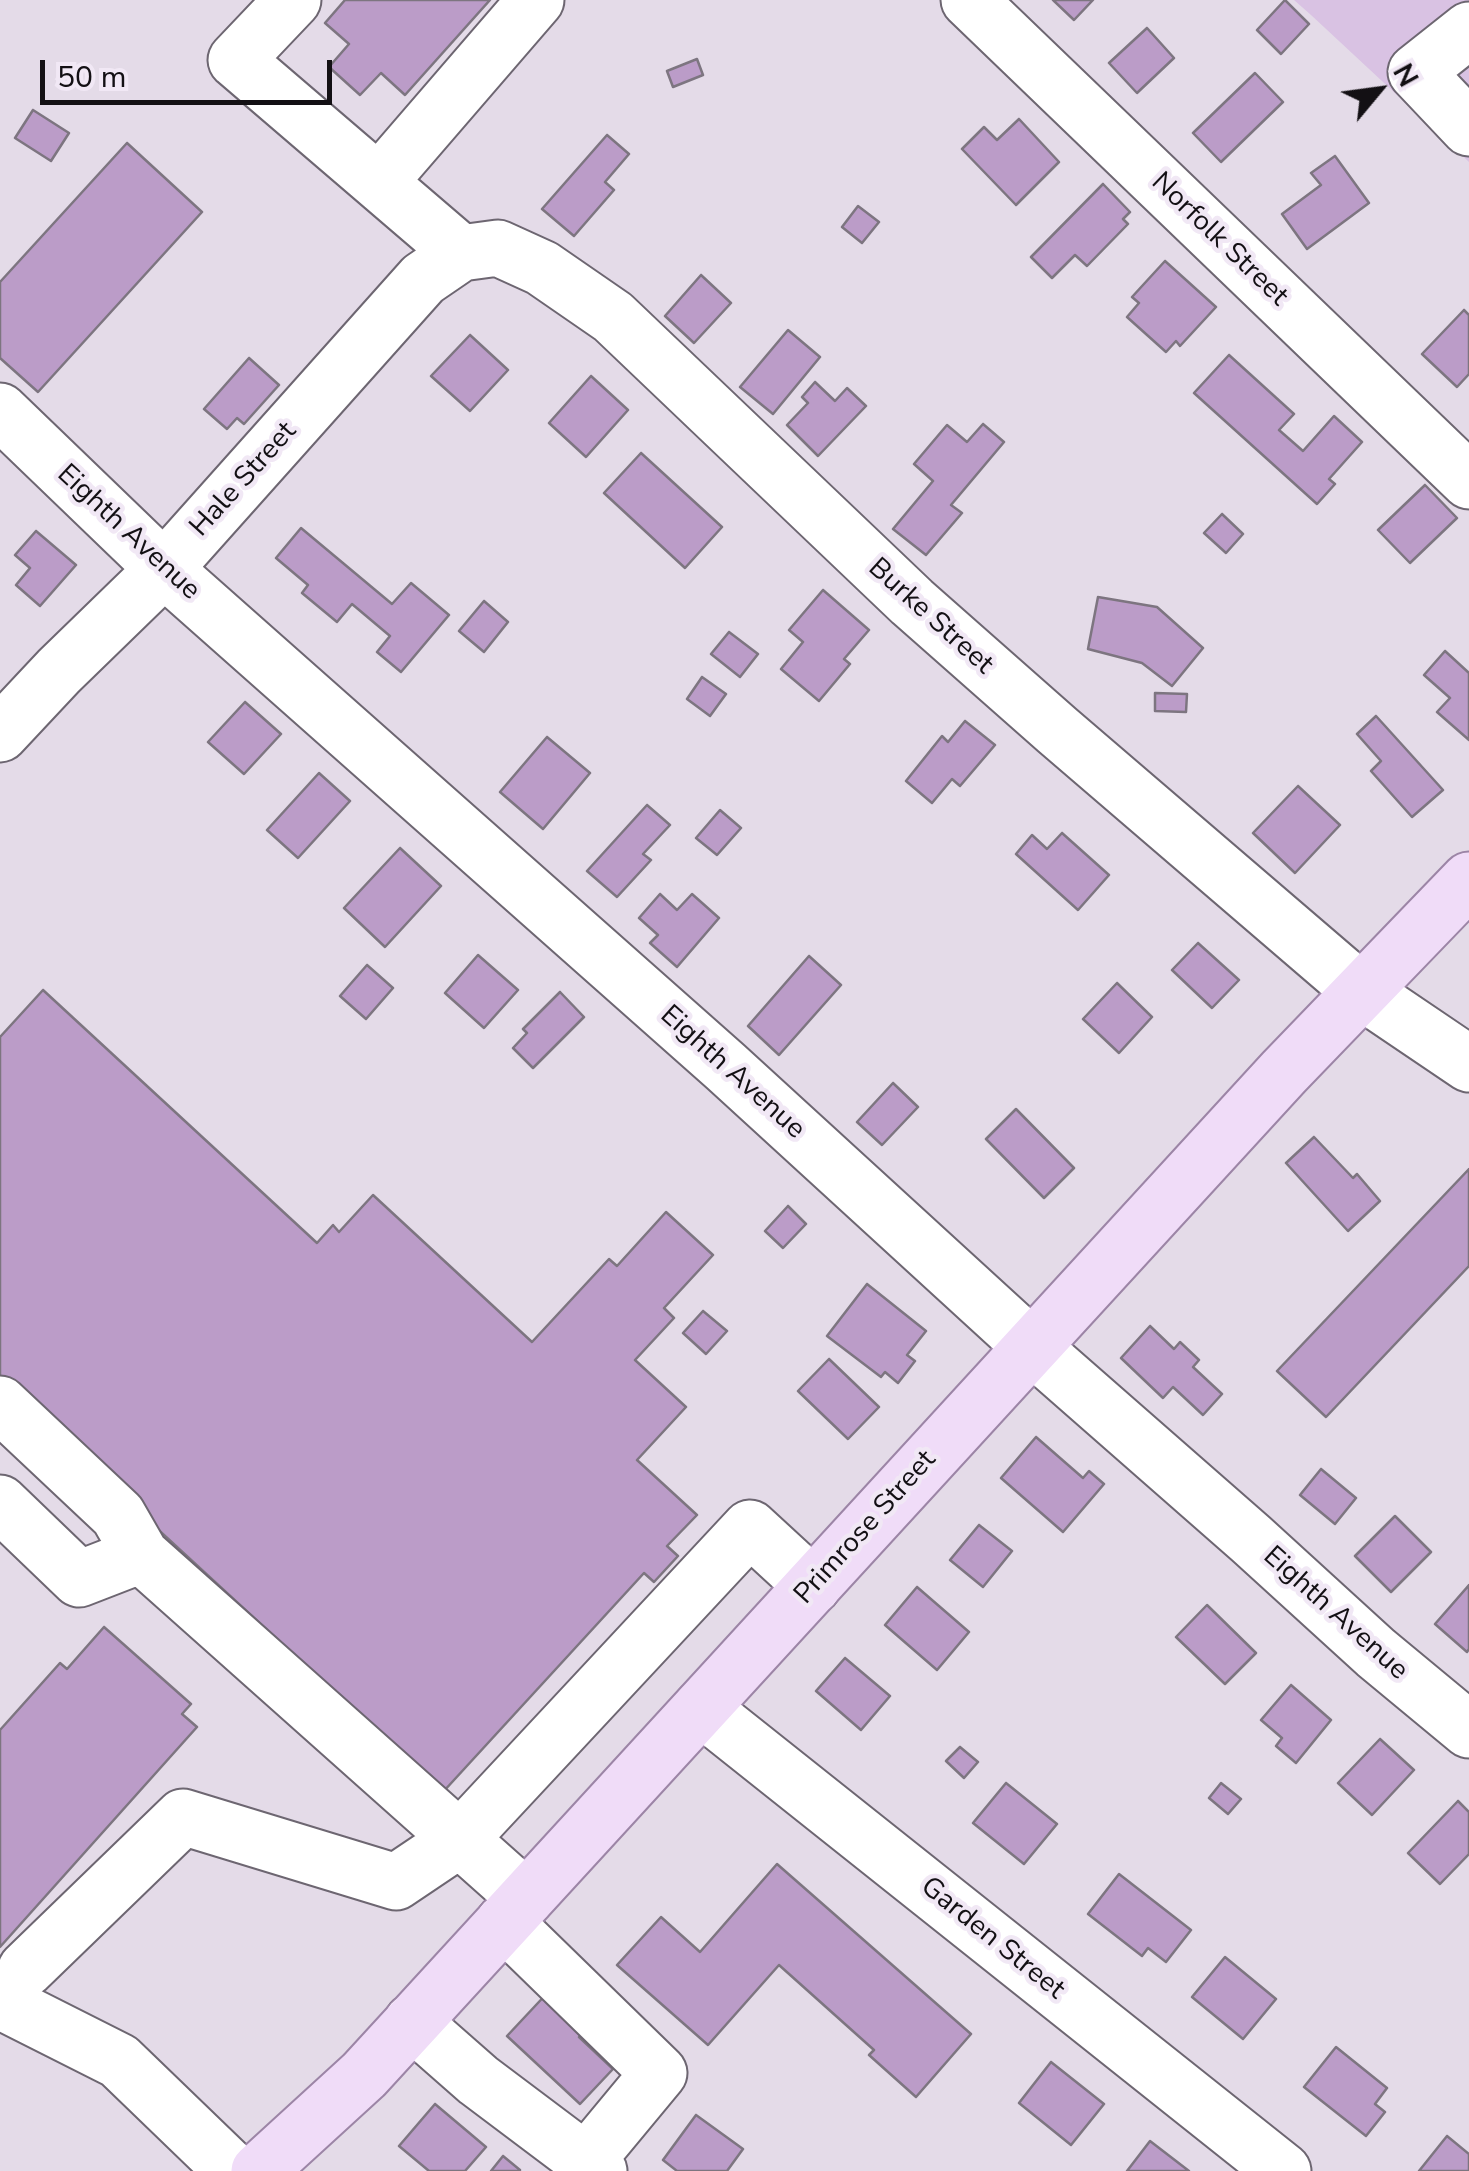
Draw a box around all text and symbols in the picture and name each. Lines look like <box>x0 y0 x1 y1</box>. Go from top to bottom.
scale bar <box>45 40 338 102</box>
north arrow <box>1329 40 1429 140</box>
text: 50 m <box>57 57 126 98</box>
text: N <box>1384 57 1427 94</box>
street label: Norfolk Street <box>1144 166 1294 314</box>
street label: Hale Street <box>184 416 304 544</box>
street label: Eighth Avenue <box>50 458 206 608</box>
street label: Burke Street <box>860 552 1000 682</box>
street label: Eighth Avenue <box>653 999 811 1147</box>
street label: Primrose Street <box>788 1444 944 1612</box>
street label: Eighth Avenue <box>1256 1540 1414 1688</box>
street label: Garden Street <box>913 1871 1071 2007</box>

